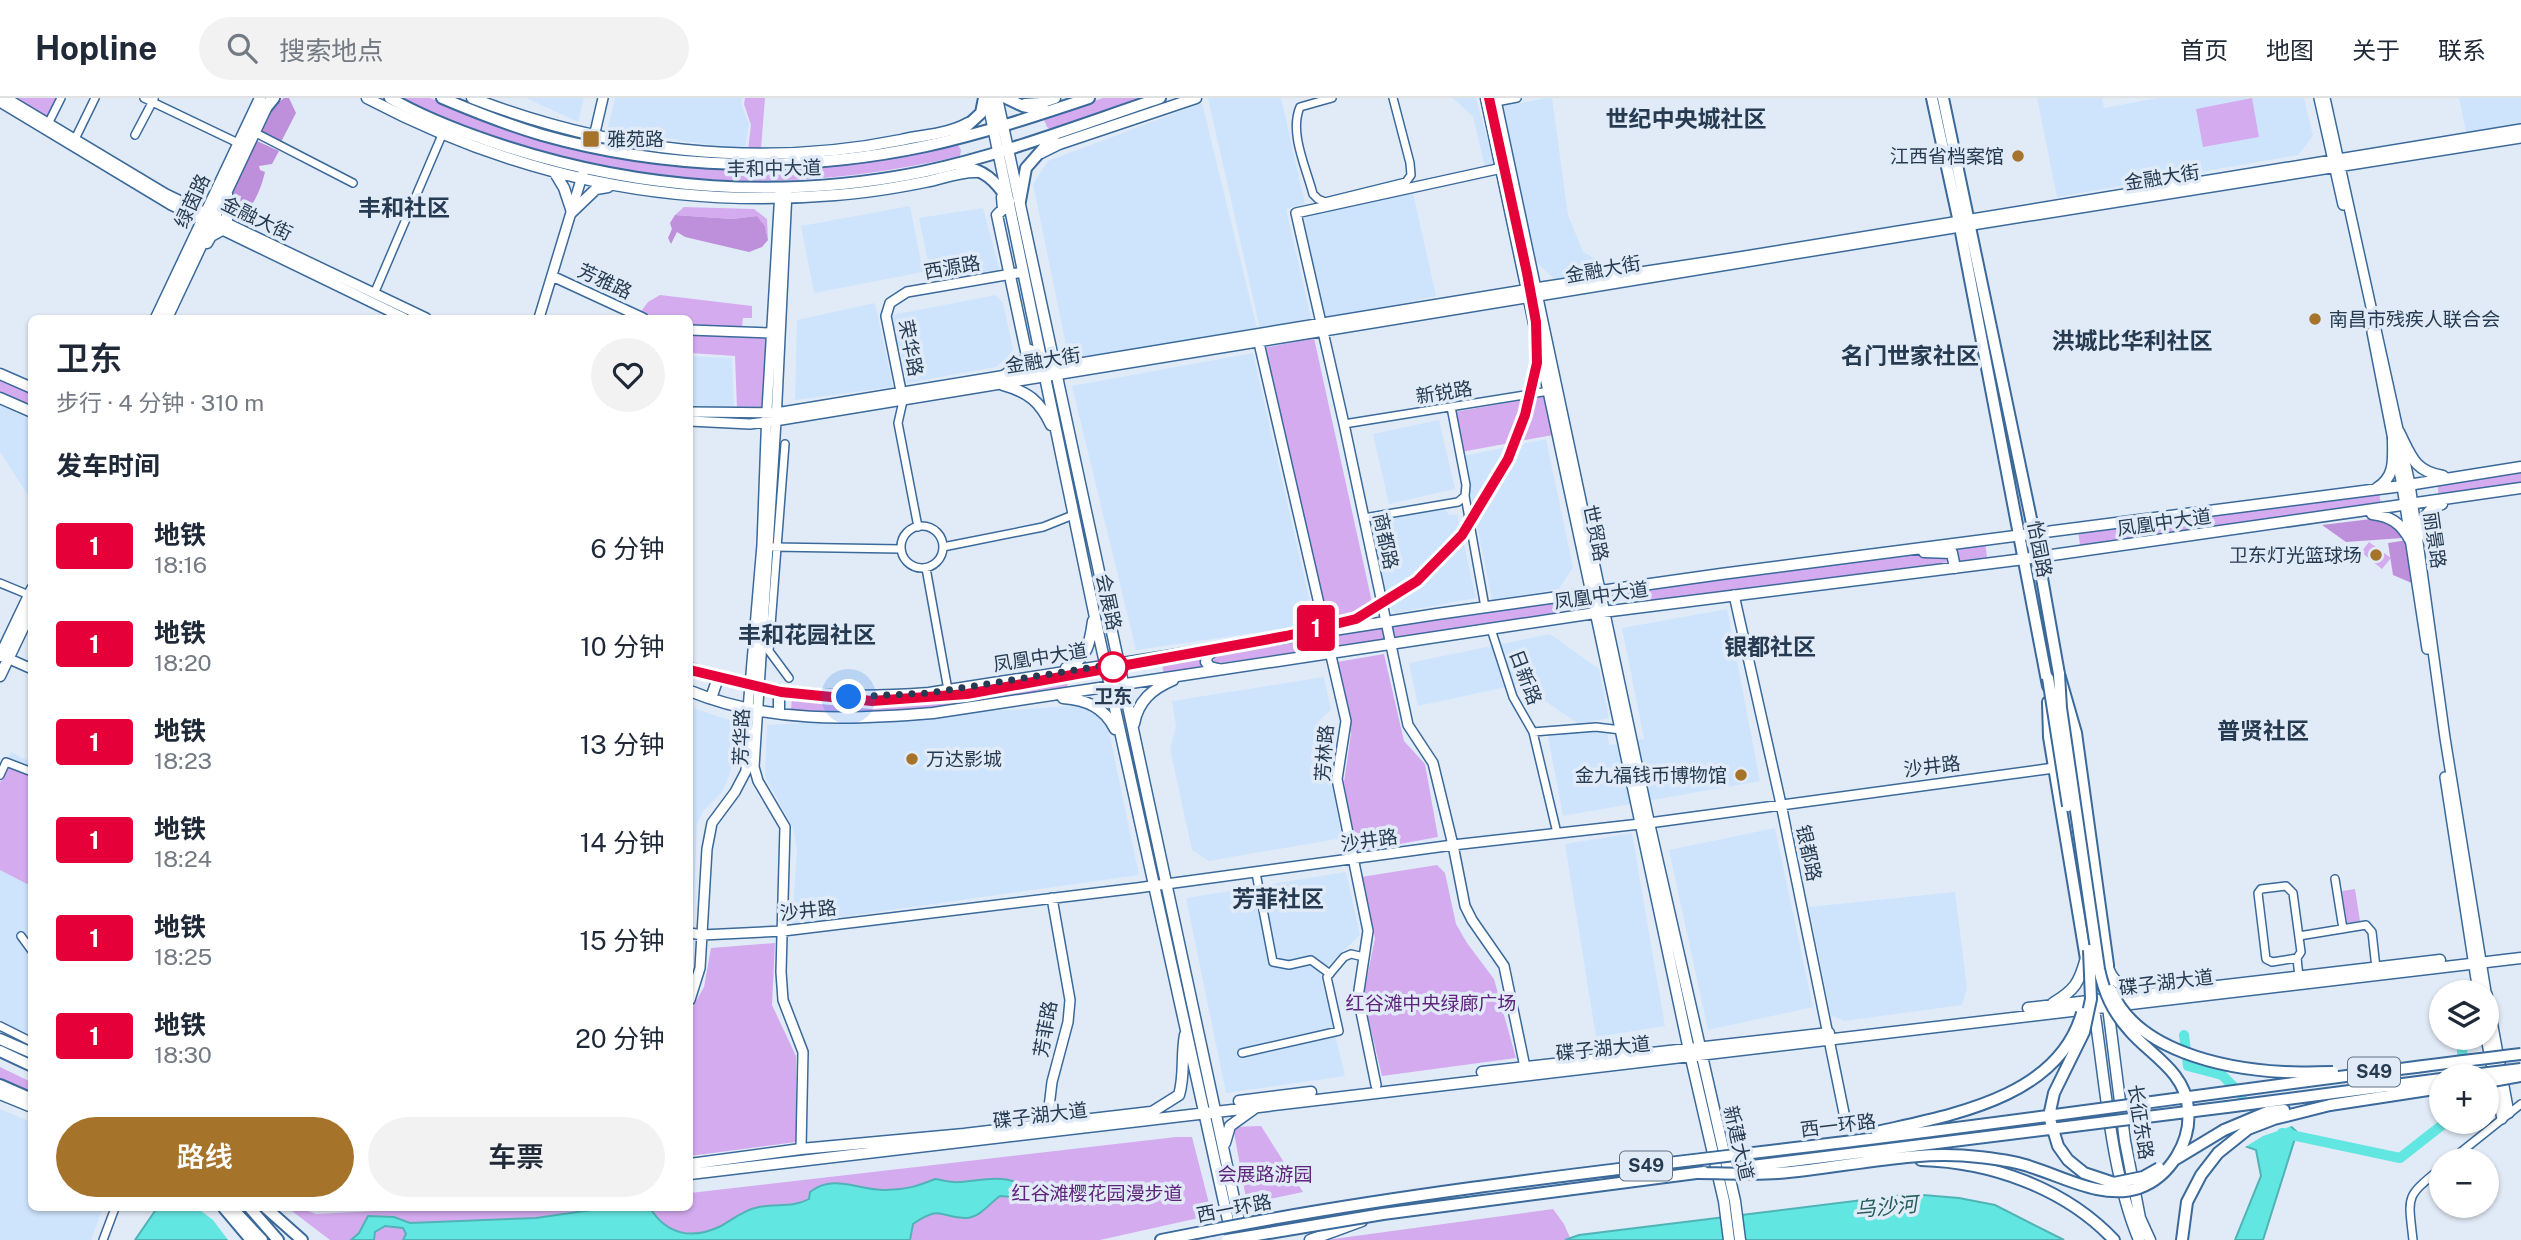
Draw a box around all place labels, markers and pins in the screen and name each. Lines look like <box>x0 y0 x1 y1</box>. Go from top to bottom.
place label: 雅苑路 <box>607 128 664 150</box>
marker: 雅苑路 <box>581 129 601 149</box>
place label: 江西省档案馆 <box>1890 145 2004 167</box>
marker: 江西省档案馆 <box>2010 148 2026 164</box>
place label: 南昌市残疾人联合会 <box>2329 308 2500 330</box>
marker: 南昌市残疾人联合会 <box>2307 311 2323 327</box>
place label: 卫东灯光篮球场 <box>2229 544 2362 566</box>
marker: 卫东灯光篮球场 <box>2368 547 2384 563</box>
marker: 卫东 <box>1098 652 1128 682</box>
place label: 卫东 <box>1094 685 1132 707</box>
place label: 万达影城 <box>926 748 1002 770</box>
marker: 万达影城 <box>904 751 920 767</box>
place label: 金九福钱币博物馆 <box>1575 764 1727 786</box>
marker: 金九福钱币博物馆 <box>1733 767 1749 783</box>

